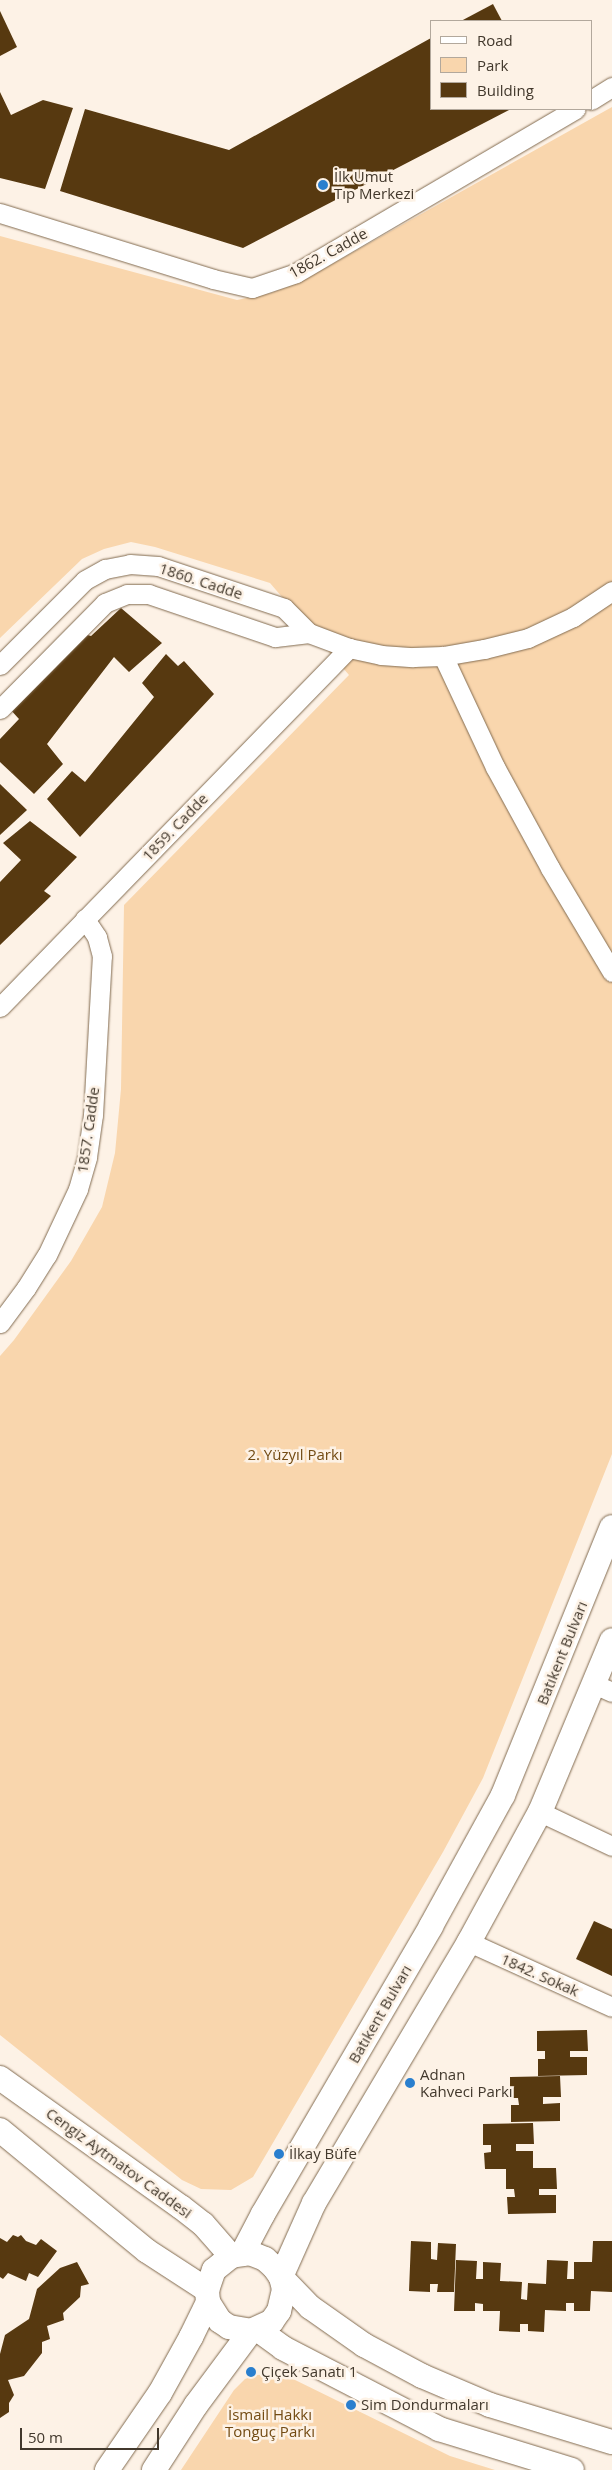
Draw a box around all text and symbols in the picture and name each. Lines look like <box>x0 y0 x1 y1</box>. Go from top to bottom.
legend <box>430 20 592 110</box>
text: Road <box>477 30 513 50</box>
text: Park <box>477 55 508 75</box>
text: Building <box>477 80 534 100</box>
place label: İlk Umut Tıp Merkezi <box>334 167 414 202</box>
marker: İlk Umut Tıp Merkezi <box>316 178 330 192</box>
street label: 1862. Cadde <box>286 224 370 282</box>
street label: 1860. Cadde <box>157 559 245 603</box>
street label: 1859. Cadde <box>138 790 212 864</box>
street label: 1857. Cadde <box>73 1086 103 1174</box>
park label: 2. Yüzyıl Parkı <box>247 1446 343 1464</box>
street label: Batıkent Bulvarı <box>533 1598 591 1708</box>
street label: 1842. Sokak <box>498 1950 582 2000</box>
street label: Batıkent Bulvarı <box>345 1962 415 2066</box>
place label: Adnan Kahveci Parkı <box>420 2065 513 2100</box>
marker: Adnan Kahveci Parkı <box>404 2077 416 2089</box>
street label: Cengiz Aytmatov Caddesi <box>43 2104 195 2222</box>
place label: İlkay Büfe <box>289 2145 357 2163</box>
marker: İlkay Büfe <box>273 2148 285 2160</box>
place label: Çiçek Sanatı 1 <box>261 2363 357 2381</box>
marker: Çiçek Sanatı 1 <box>245 2366 257 2378</box>
place label: Sim Dondurmaları <box>361 2396 489 2414</box>
marker: Sim Dondurmaları <box>345 2399 357 2411</box>
park label: İsmail Hakkı Tonguç Parkı <box>225 2405 315 2440</box>
scale bar <box>22 2418 161 2450</box>
text: 50 m <box>28 2427 63 2447</box>

